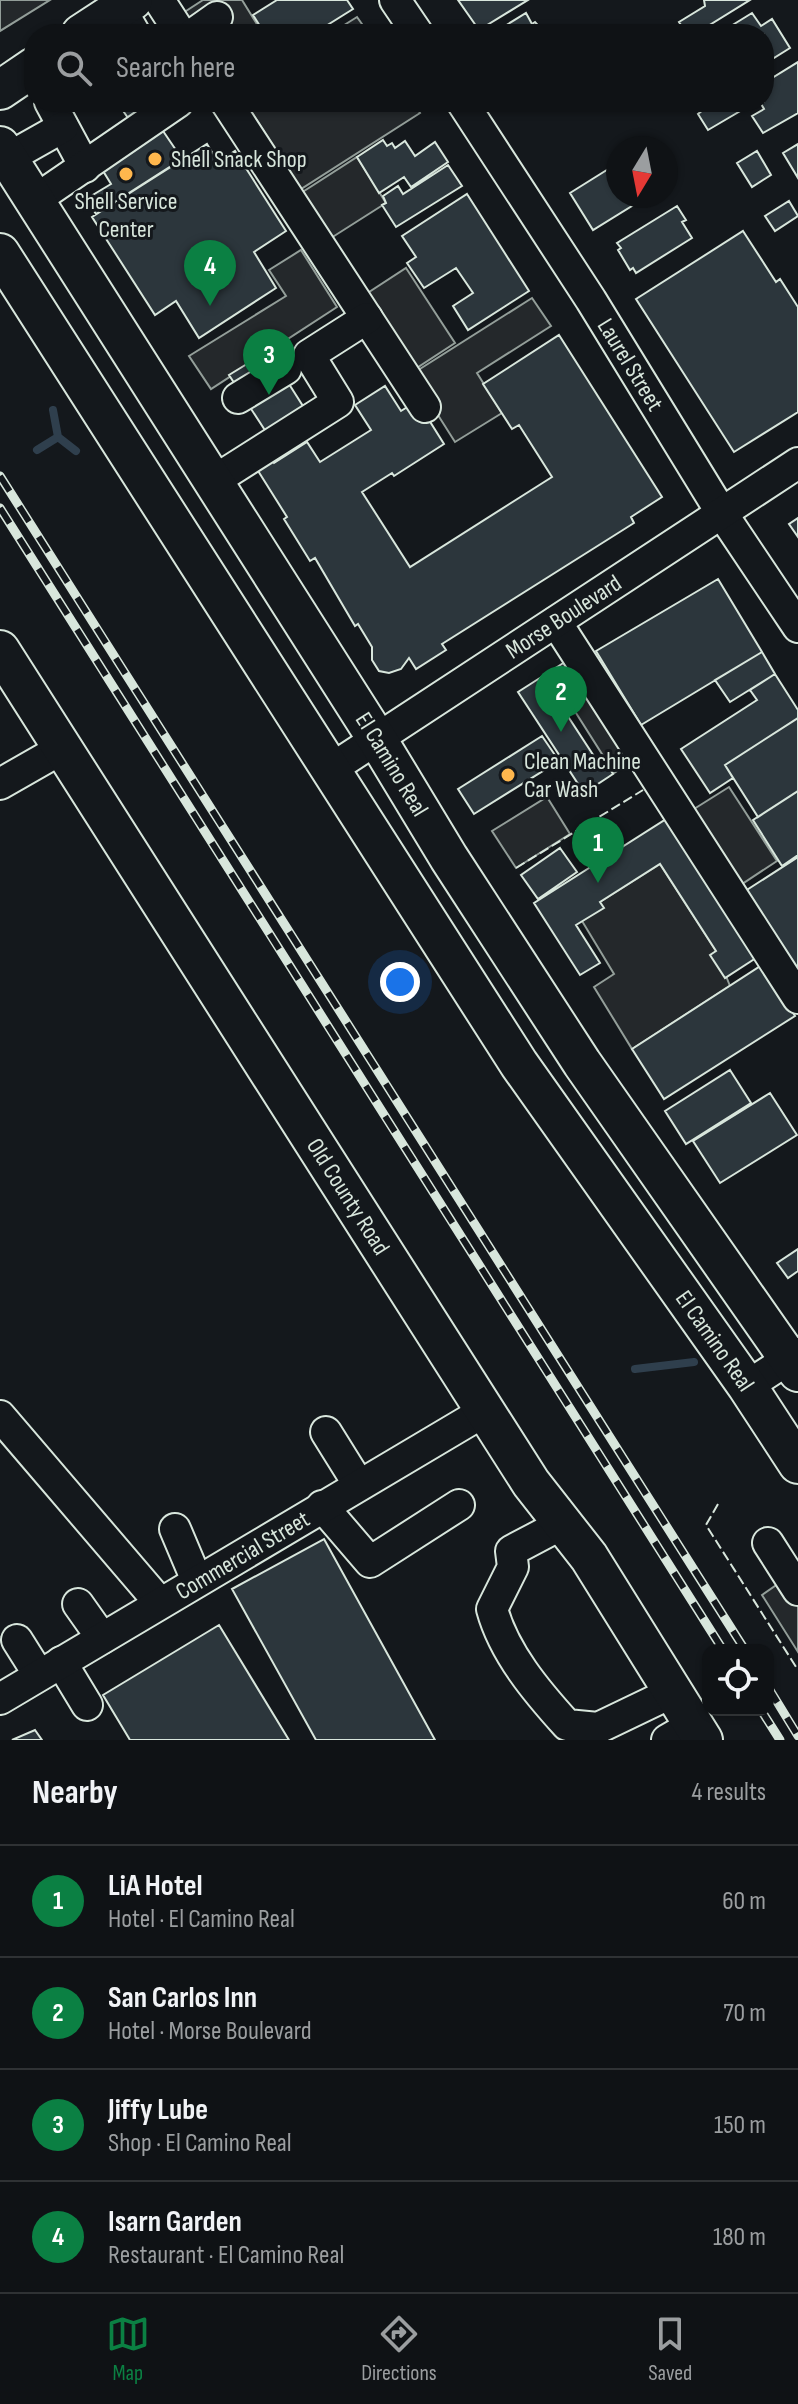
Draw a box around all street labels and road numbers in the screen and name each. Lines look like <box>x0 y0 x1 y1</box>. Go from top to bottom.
street label: Laurel Street <box>591 313 670 416</box>
street label: Morse Boulevard <box>501 569 627 665</box>
street label: El Camino Real <box>349 707 434 822</box>
street label: Old County Road <box>300 1133 396 1260</box>
street label: El Camino Real <box>669 1285 760 1397</box>
street label: Commercial Street <box>171 1504 315 1606</box>

